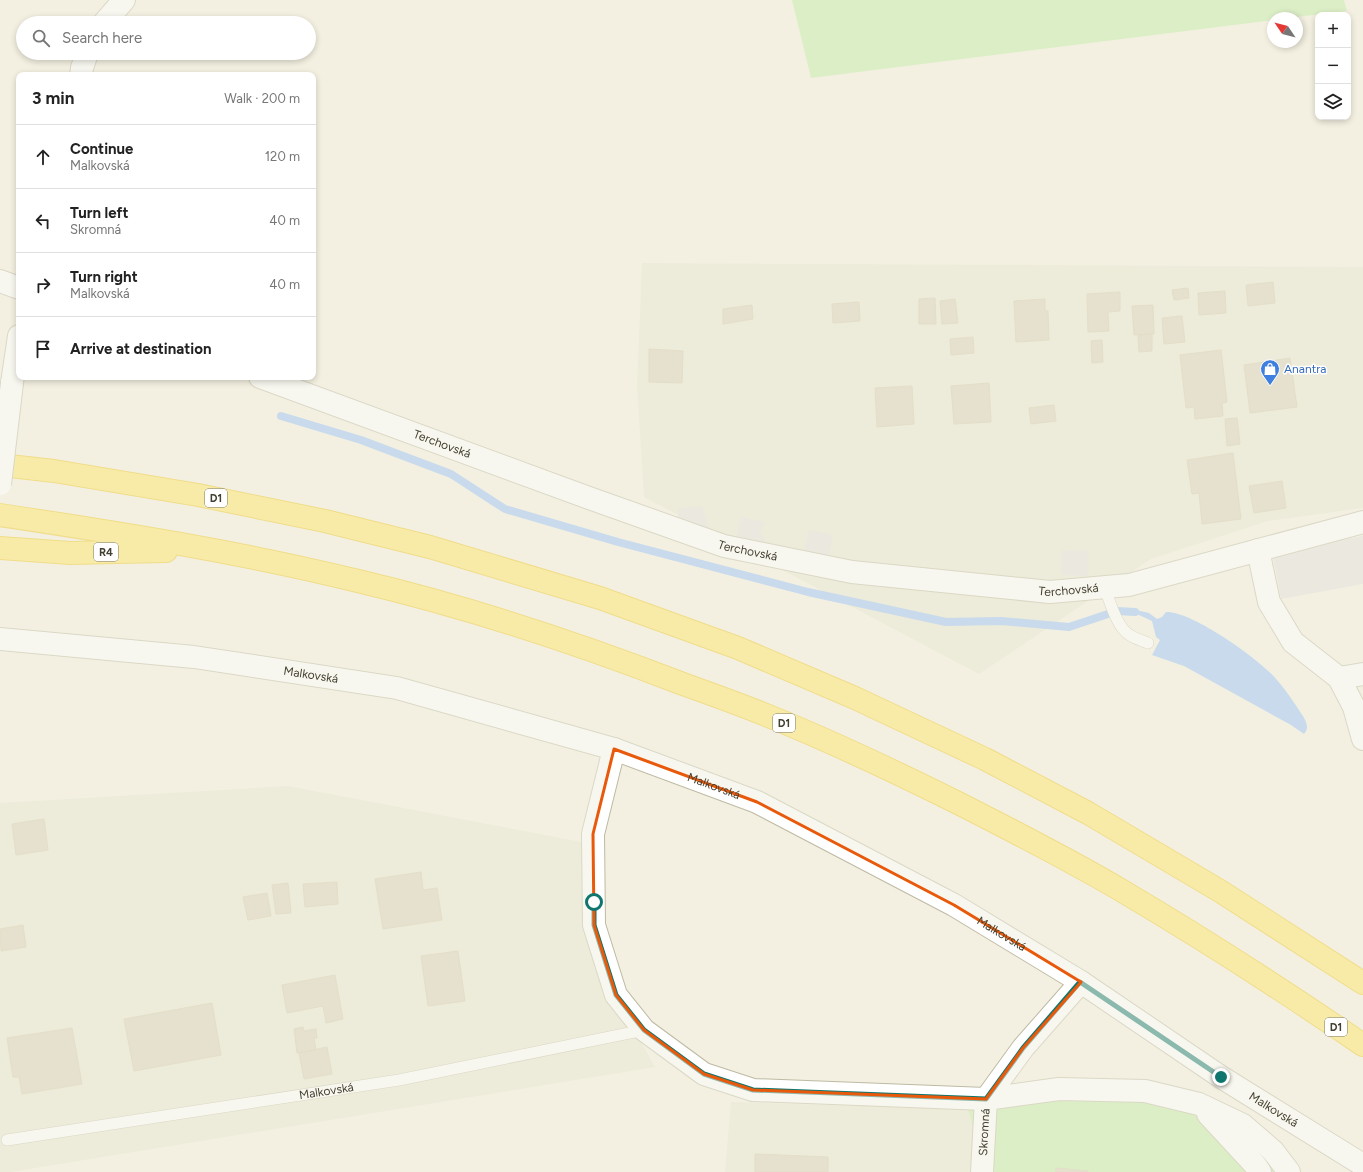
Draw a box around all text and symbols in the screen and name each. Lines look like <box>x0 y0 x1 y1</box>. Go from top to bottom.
north arrow <box>1267 12 1303 48</box>
map controls <box>1315 12 1351 120</box>
button: + <box>1315 12 1351 48</box>
search box <box>16 16 316 60</box>
icon: search <box>30 27 52 49</box>
text: Search here <box>62 29 142 47</box>
button: − <box>1315 48 1351 84</box>
button: layers <box>1315 84 1351 120</box>
text: 3 min <box>32 88 74 108</box>
text: Walk · 200 m <box>224 91 300 106</box>
text: Continue <box>70 140 133 158</box>
icon: ahead <box>32 146 54 168</box>
text: 120 m <box>265 149 300 164</box>
text: Malkovská <box>70 158 130 173</box>
text: Turn left <box>70 204 128 222</box>
icon: left <box>32 210 54 232</box>
text: 40 m <box>269 213 300 228</box>
text: Skromná <box>70 222 121 237</box>
text: Turn right <box>70 268 138 286</box>
icon: right <box>32 274 54 296</box>
text: 40 m <box>269 277 300 292</box>
text: Malkovská <box>70 286 130 301</box>
icon: arrive <box>32 338 54 360</box>
text: Arrive at destination <box>70 340 211 358</box>
shop icon: Anantra <box>1259 358 1281 386</box>
place label: Anantra <box>1284 362 1326 376</box>
street label: Terchovská <box>411 427 473 461</box>
road number: D1 <box>205 489 227 507</box>
street label: Terchovská <box>716 537 779 564</box>
road number: R4 <box>94 543 118 561</box>
street label: Terchovská <box>1038 581 1099 599</box>
street label: Malkovská <box>283 664 339 686</box>
road number: D1 <box>773 714 795 732</box>
street label: Malkovská <box>686 770 742 802</box>
route start <box>585 893 603 911</box>
street label: Malkovská <box>974 914 1029 954</box>
road number: D1 <box>1325 1018 1347 1036</box>
route end <box>1212 1068 1230 1086</box>
street label: Malkovská <box>298 1080 355 1102</box>
street label: Malkovská <box>1247 1089 1301 1130</box>
street label: Skromná <box>976 1108 992 1156</box>

